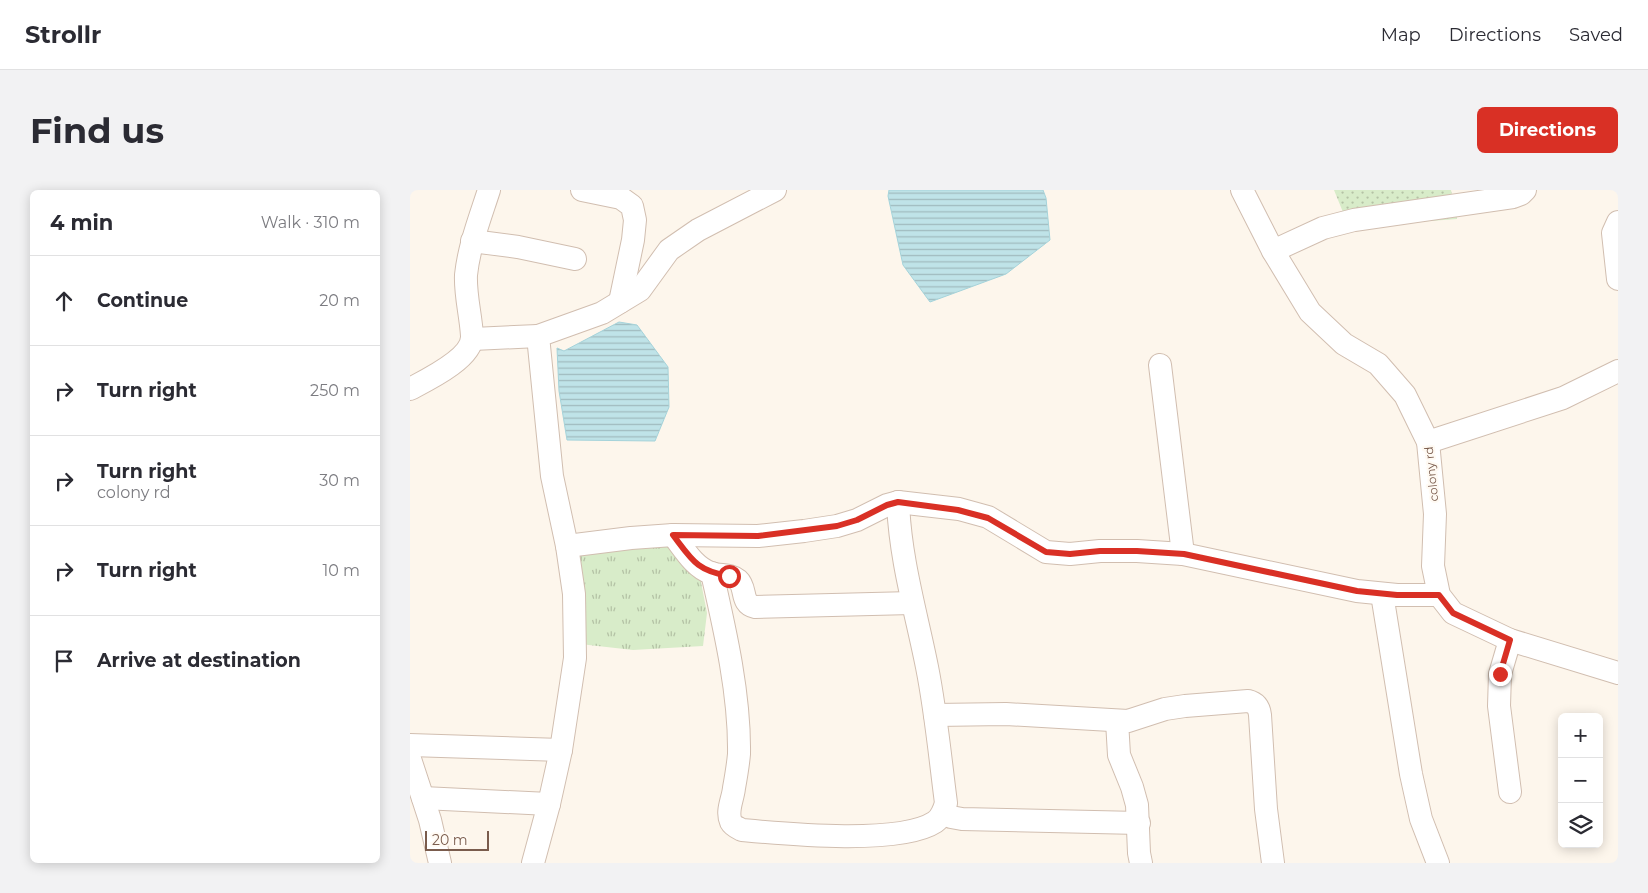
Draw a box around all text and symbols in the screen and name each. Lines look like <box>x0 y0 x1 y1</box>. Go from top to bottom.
text: Strollr <box>25 20 101 49</box>
text: Map <box>1381 24 1421 46</box>
text: Directions <box>1449 24 1541 46</box>
text: Saved <box>1569 24 1623 46</box>
button: Directions <box>1477 107 1618 153</box>
text: Find us <box>30 109 164 152</box>
text: 4 min <box>50 210 113 235</box>
text: Walk · 310 m <box>261 213 360 232</box>
icon: ahead <box>50 287 78 315</box>
text: Continue <box>97 289 188 312</box>
text: 20 m <box>319 291 360 310</box>
icon: right <box>50 377 78 405</box>
text: Turn right <box>97 379 197 402</box>
text: 250 m <box>310 381 360 400</box>
street label: colony rd <box>1421 446 1441 502</box>
text: Turn right <box>97 460 197 483</box>
icon: right <box>50 467 78 495</box>
text: 30 m <box>319 471 360 490</box>
text: colony rd <box>97 483 171 502</box>
icon: right <box>50 557 78 585</box>
text: Turn right <box>97 559 197 582</box>
text: 10 m <box>322 561 360 580</box>
route start <box>718 565 741 588</box>
icon: arrive <box>50 647 78 675</box>
text: Arrive at destination <box>97 649 301 672</box>
route end <box>1489 663 1512 686</box>
map controls <box>1558 713 1603 848</box>
button: + <box>1558 713 1603 758</box>
button: − <box>1558 758 1603 803</box>
button: layers <box>1558 803 1603 848</box>
scale bar <box>425 828 489 851</box>
text: 20 m <box>432 831 468 849</box>

